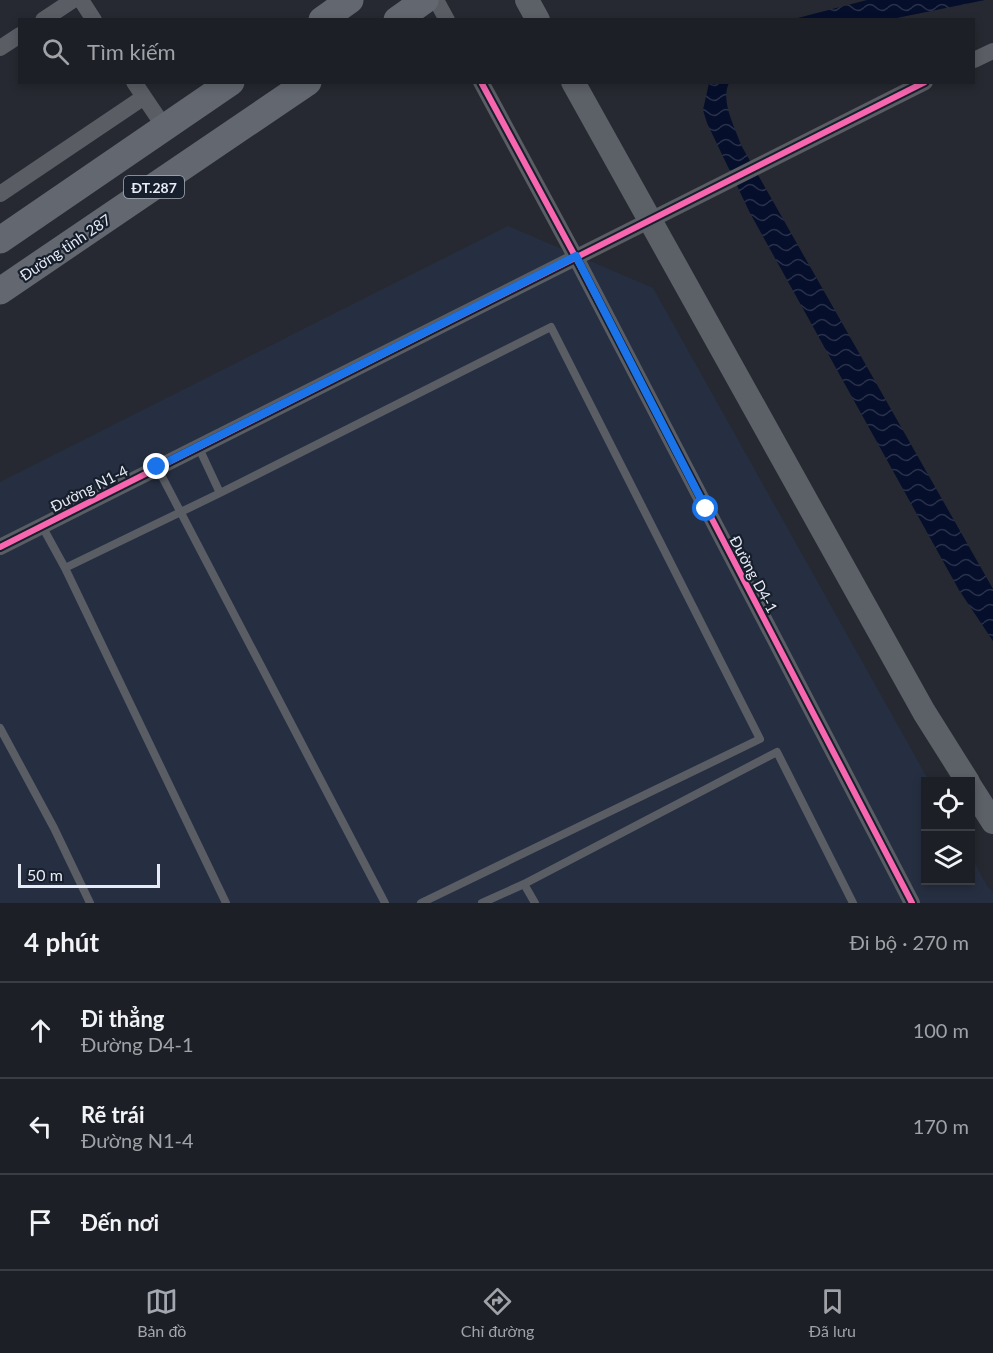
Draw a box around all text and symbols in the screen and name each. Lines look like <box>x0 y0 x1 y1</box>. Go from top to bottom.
search box <box>18 18 975 84</box>
icon: search <box>39 35 72 68</box>
text: Tìm kiếm <box>87 38 176 65</box>
road number: ĐT.287 <box>124 176 184 198</box>
street label: Đường tỉnh 287 <box>16 210 114 284</box>
route end <box>143 453 169 479</box>
street label: Đường N1-4 <box>47 461 131 515</box>
route start <box>692 495 718 521</box>
street label: Đường D4-1 <box>726 533 782 615</box>
map controls <box>921 777 975 885</box>
button: locate <box>921 777 975 831</box>
button: layers <box>921 831 975 885</box>
scale bar <box>18 861 160 888</box>
text: 50 m <box>27 865 63 884</box>
text: 4 phút <box>24 926 99 958</box>
text: Đi bộ · 270 m <box>850 930 969 954</box>
text: Đi thẳng <box>81 1005 164 1032</box>
icon: ahead <box>24 1014 57 1047</box>
text: 100 m <box>913 1018 969 1042</box>
text: Đường D4-1 <box>81 1032 194 1056</box>
text: Rẽ trái <box>81 1101 145 1128</box>
icon: left <box>24 1110 57 1143</box>
text: 170 m <box>913 1114 969 1138</box>
text: Đường N1-4 <box>81 1128 194 1152</box>
icon: arrive <box>24 1206 57 1239</box>
text: Đến nơi <box>81 1209 159 1236</box>
tab: Bản đồ <box>137 1285 186 1340</box>
tab: Chỉ đường <box>461 1285 534 1340</box>
tab: Đã lưu <box>809 1285 856 1340</box>

